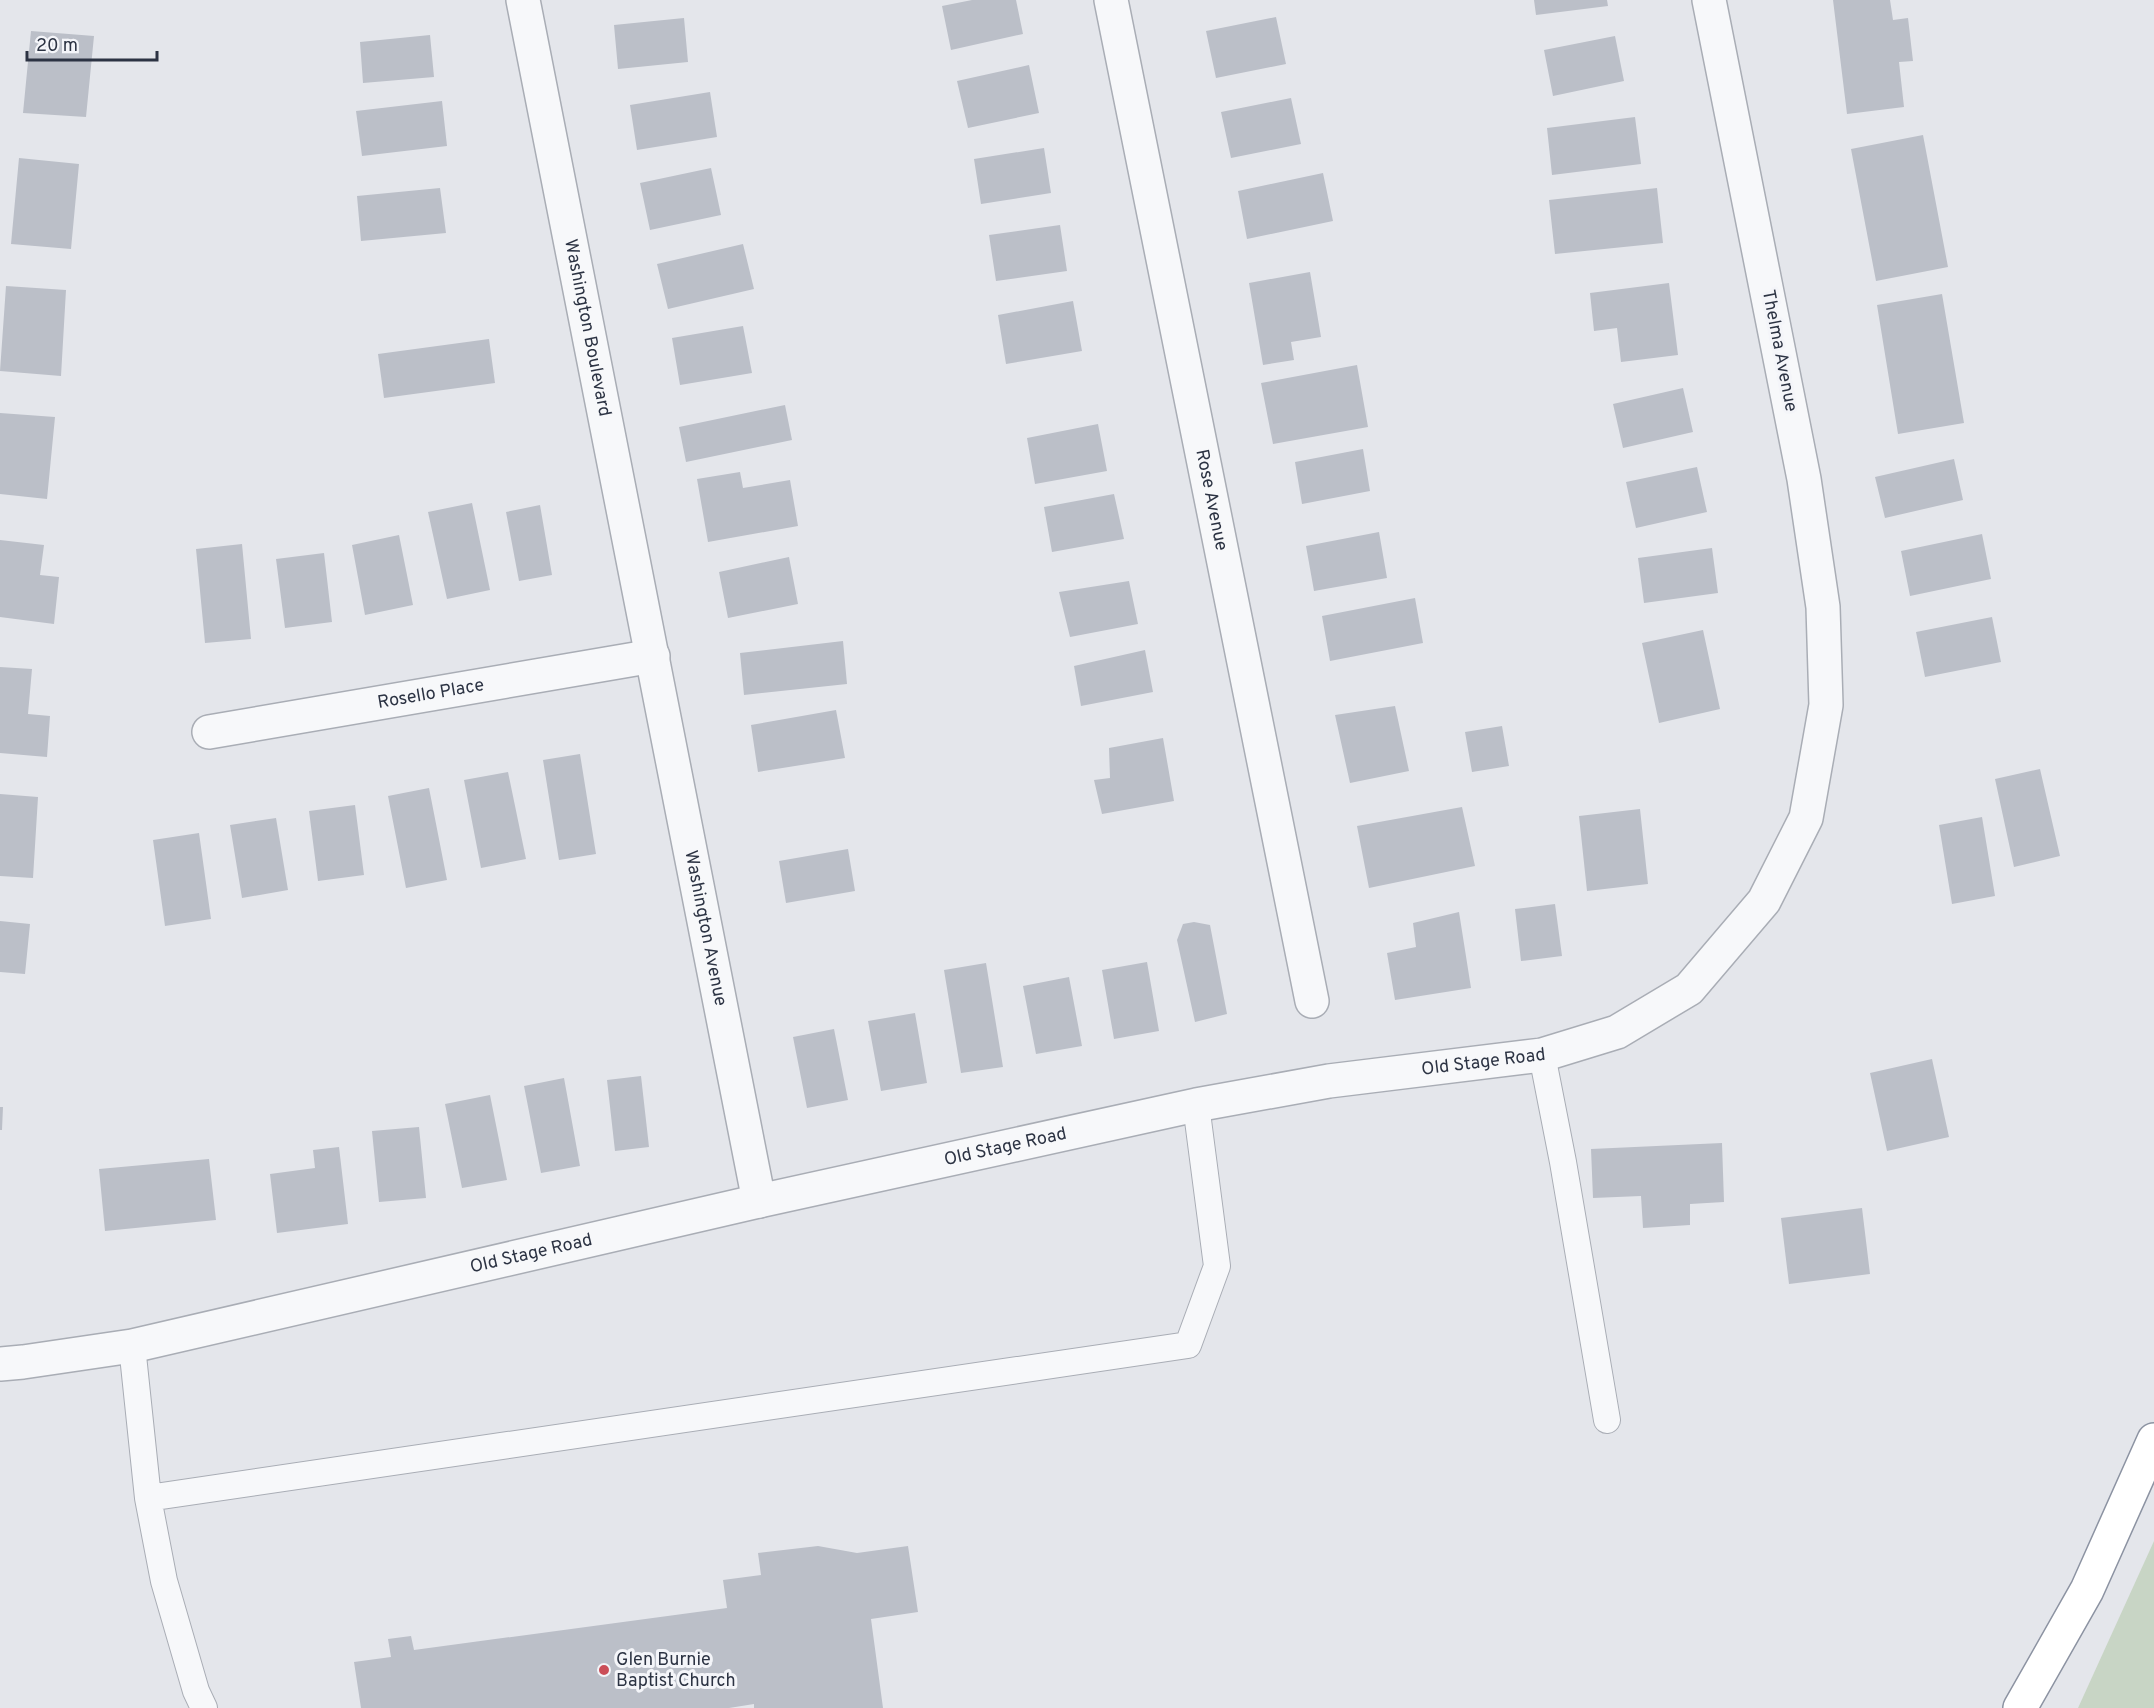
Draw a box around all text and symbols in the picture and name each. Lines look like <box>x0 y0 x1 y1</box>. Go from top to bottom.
scale bar <box>27 24 158 62</box>
text: 20 m <box>36 35 78 58</box>
street label: Washington Boulevard <box>559 237 616 418</box>
street label: Thelma Avenue <box>1756 288 1802 414</box>
street label: Rose Avenue <box>1190 447 1233 553</box>
street label: Rosello Place <box>376 674 486 714</box>
street label: Washington Avenue <box>679 848 732 1008</box>
street label: Old Stage Road <box>1420 1043 1547 1081</box>
street label: Old Stage Road <box>942 1122 1069 1172</box>
street label: Old Stage Road <box>468 1228 595 1279</box>
place label: Glen Burnie Baptist Church <box>616 1649 736 1693</box>
marker: Glen Burnie Baptist Church <box>597 1663 611 1677</box>

